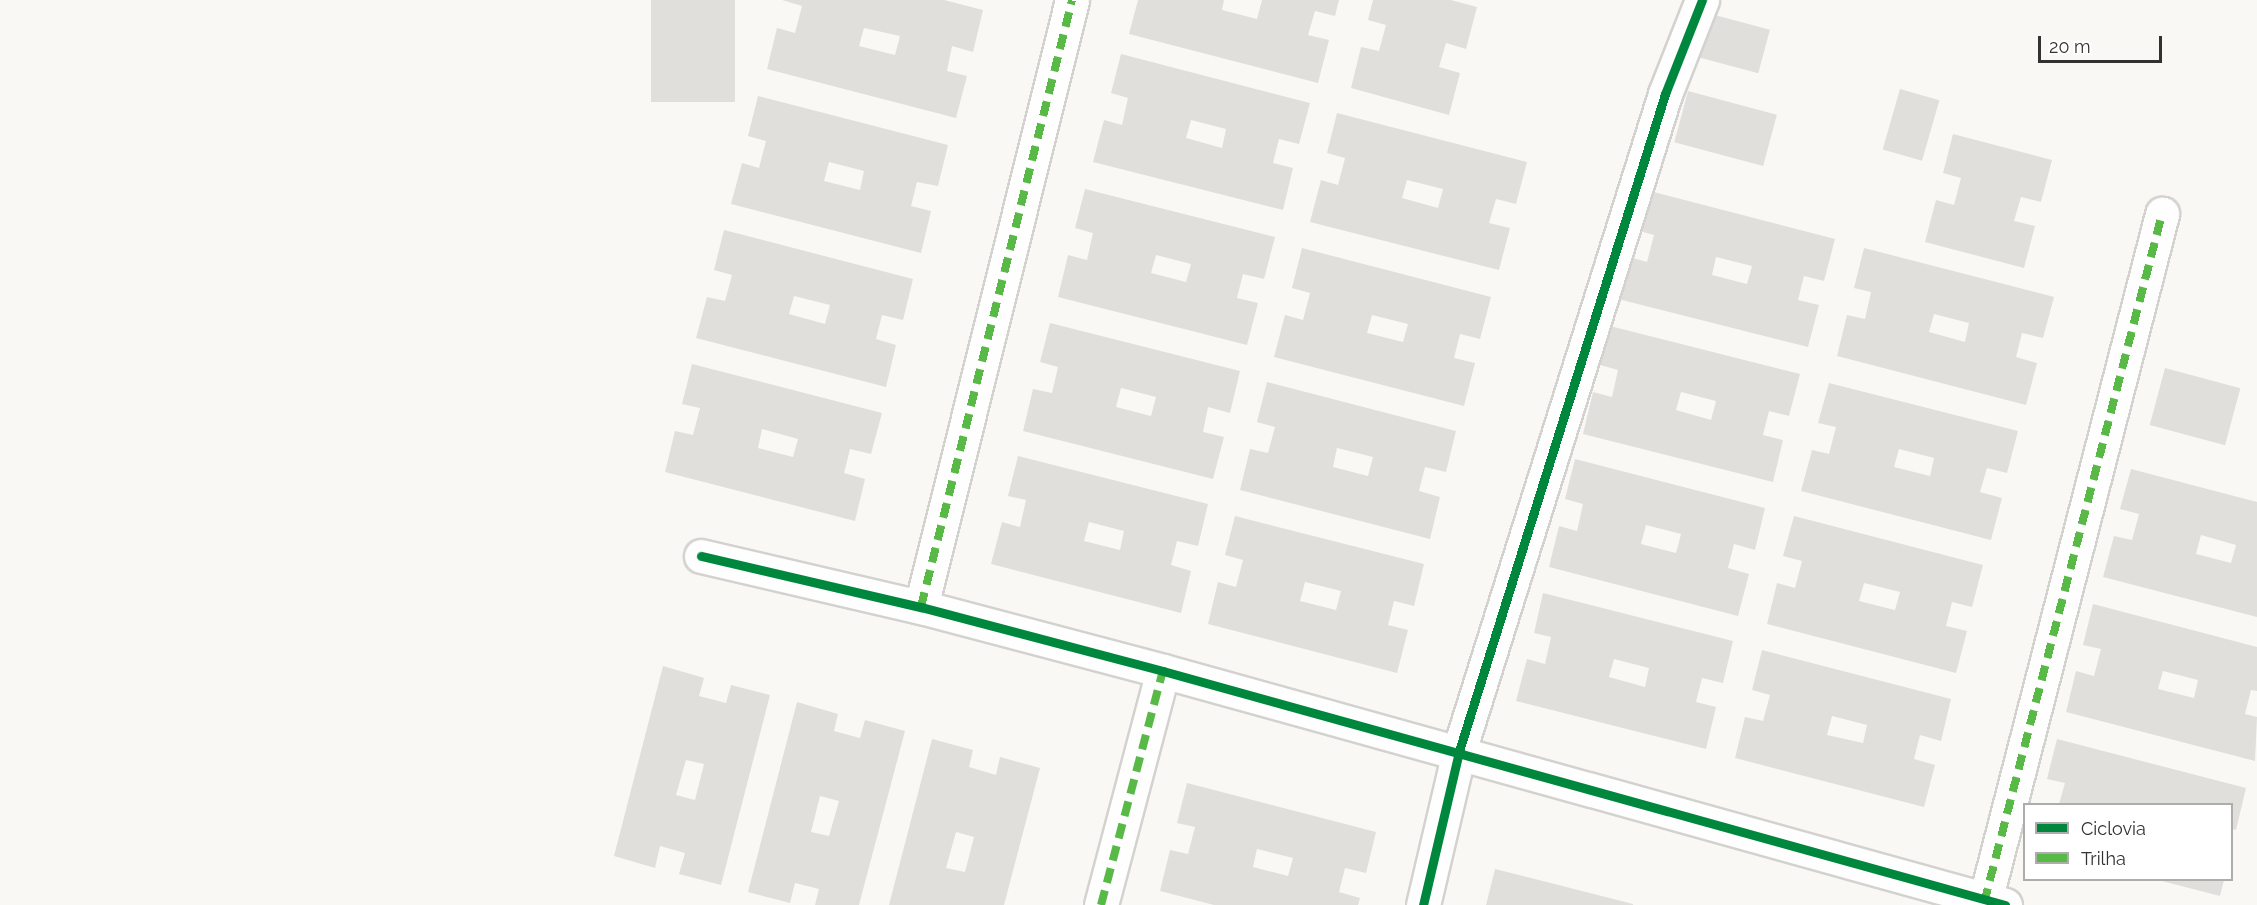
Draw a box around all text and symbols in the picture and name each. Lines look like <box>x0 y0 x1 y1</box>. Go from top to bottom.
scale bar <box>2041 24 2166 62</box>
text: 20 m <box>2049 36 2091 57</box>
legend <box>2023 803 2233 881</box>
text: Ciclovia <box>2081 818 2146 839</box>
text: Trilha <box>2081 848 2126 869</box>

